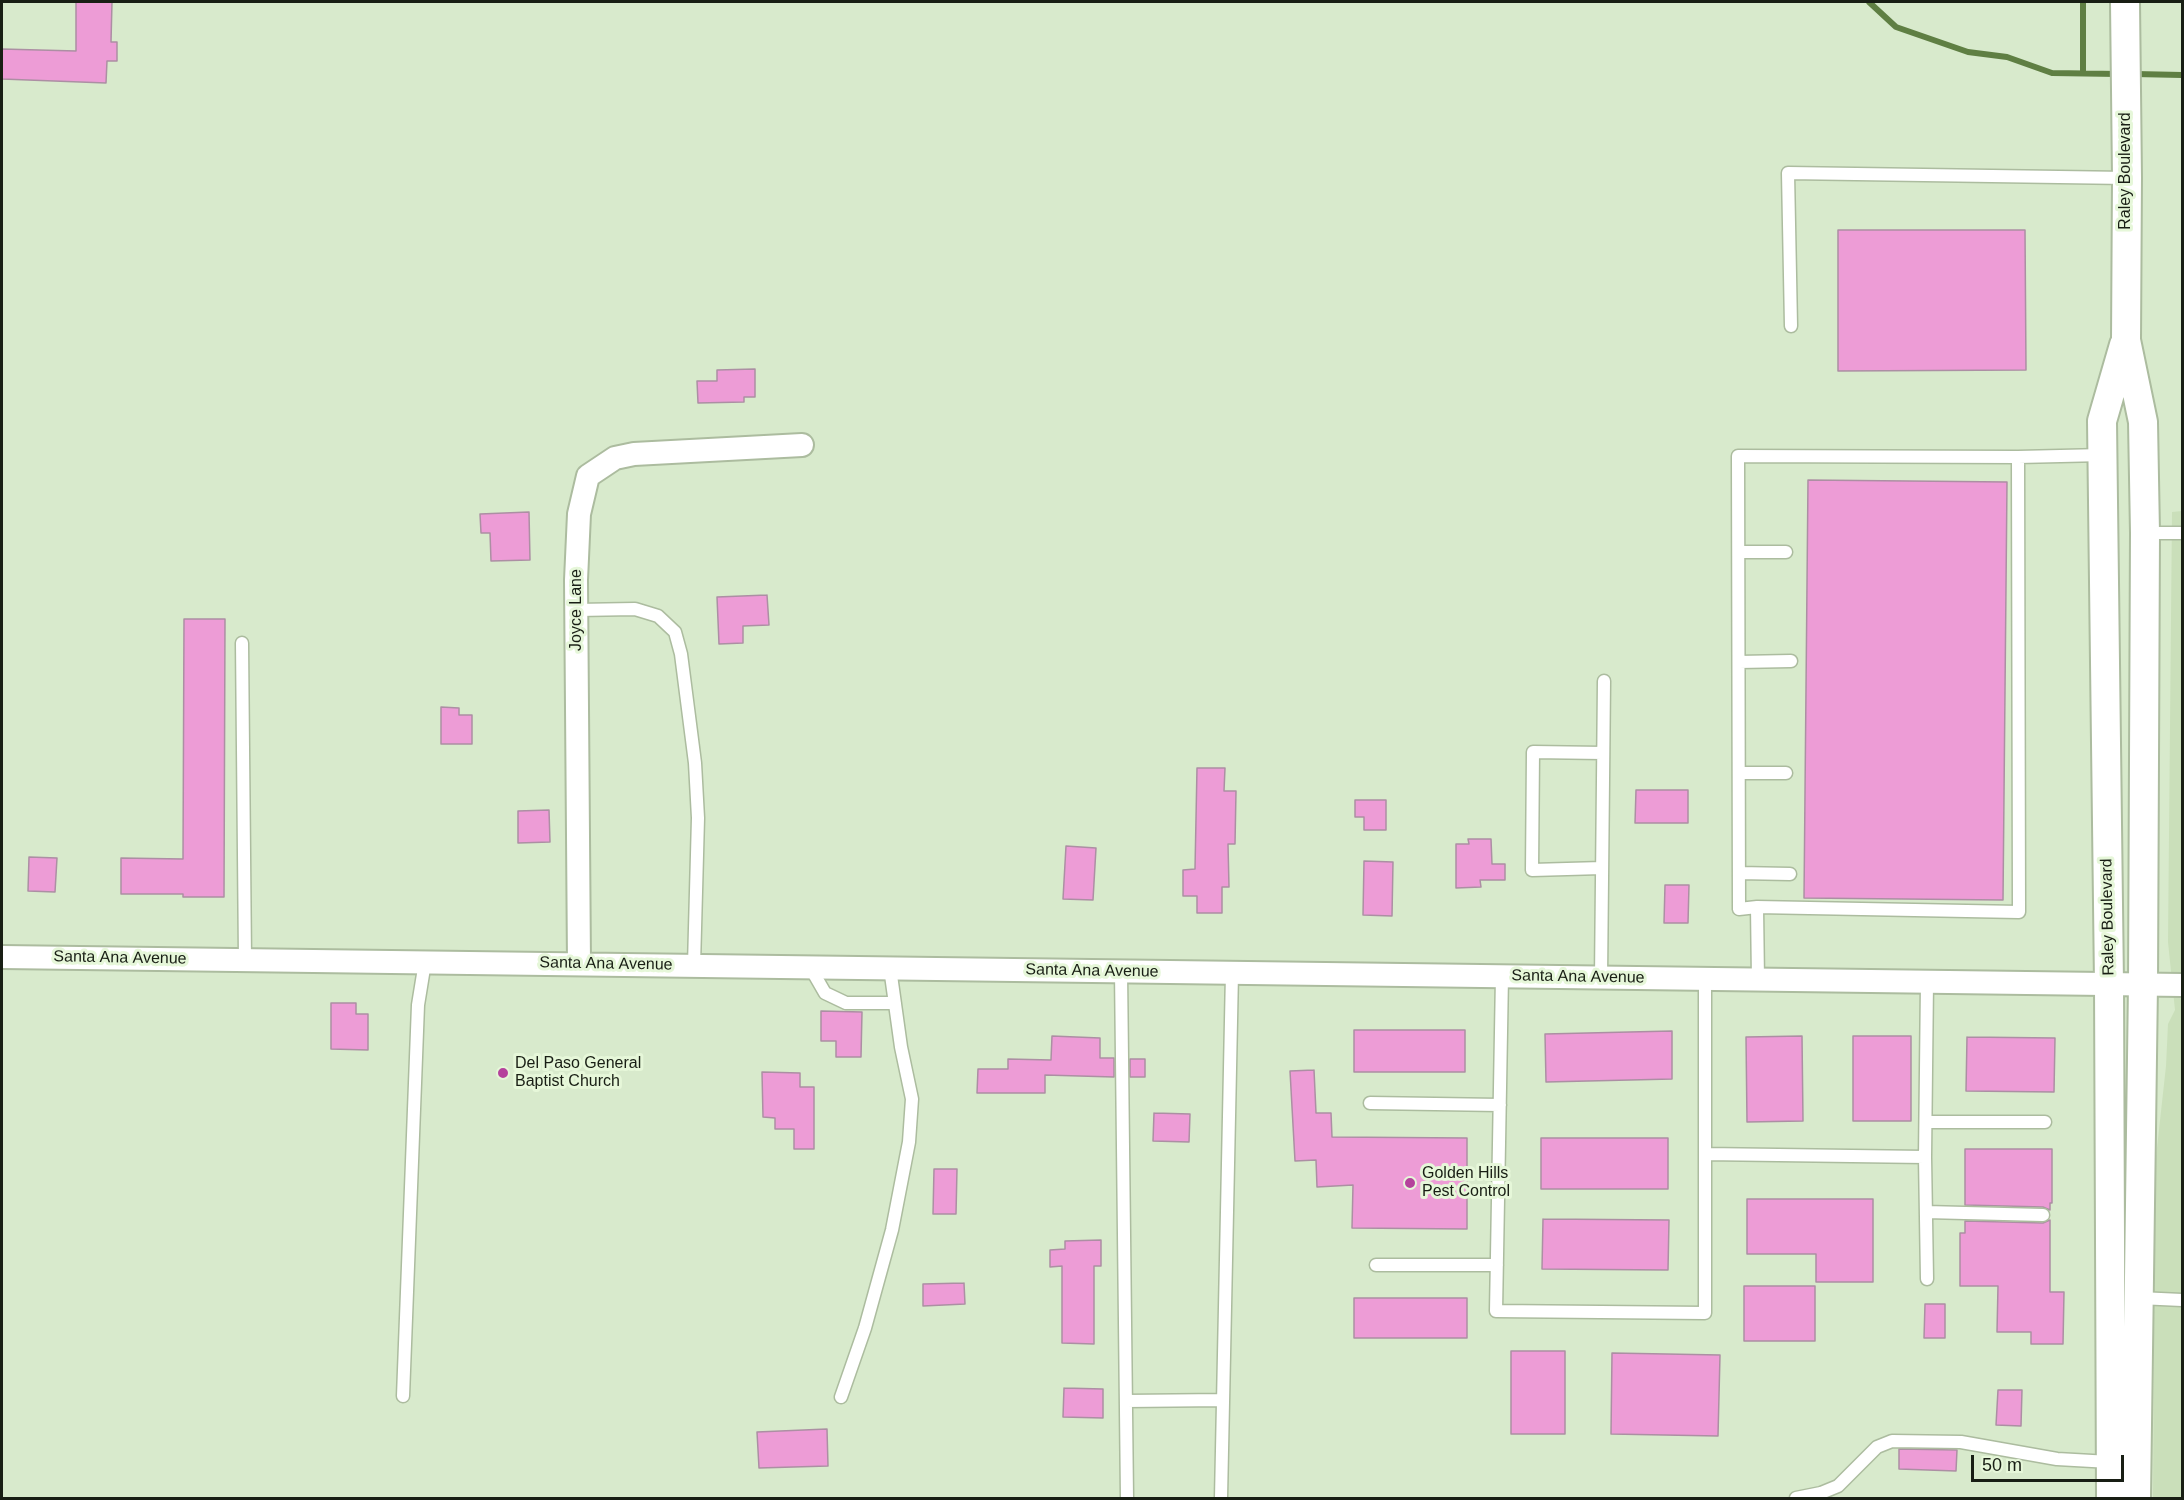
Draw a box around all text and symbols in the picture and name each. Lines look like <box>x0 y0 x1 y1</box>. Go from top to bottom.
street label: Raley Boulevard <box>2116 112 2136 230</box>
street label: Joyce Lane <box>567 569 587 651</box>
street label: Raley Boulevard <box>2097 858 2119 976</box>
street label: Santa Ana Avenue <box>53 947 187 969</box>
street label: Santa Ana Avenue <box>539 953 673 975</box>
street label: Santa Ana Avenue <box>1025 960 1159 982</box>
street label: Santa Ana Avenue <box>1511 966 1645 988</box>
place label: Del Paso General Baptist Church <box>515 1054 641 1092</box>
marker: Del Paso General Baptist Church <box>496 1066 510 1080</box>
place label: Golden Hills Pest Control <box>1422 1164 1510 1202</box>
marker: Golden Hills Pest Control <box>1403 1176 1417 1190</box>
scale bar <box>1974 1443 2127 1481</box>
text: 50 m <box>1982 1455 2022 1475</box>

